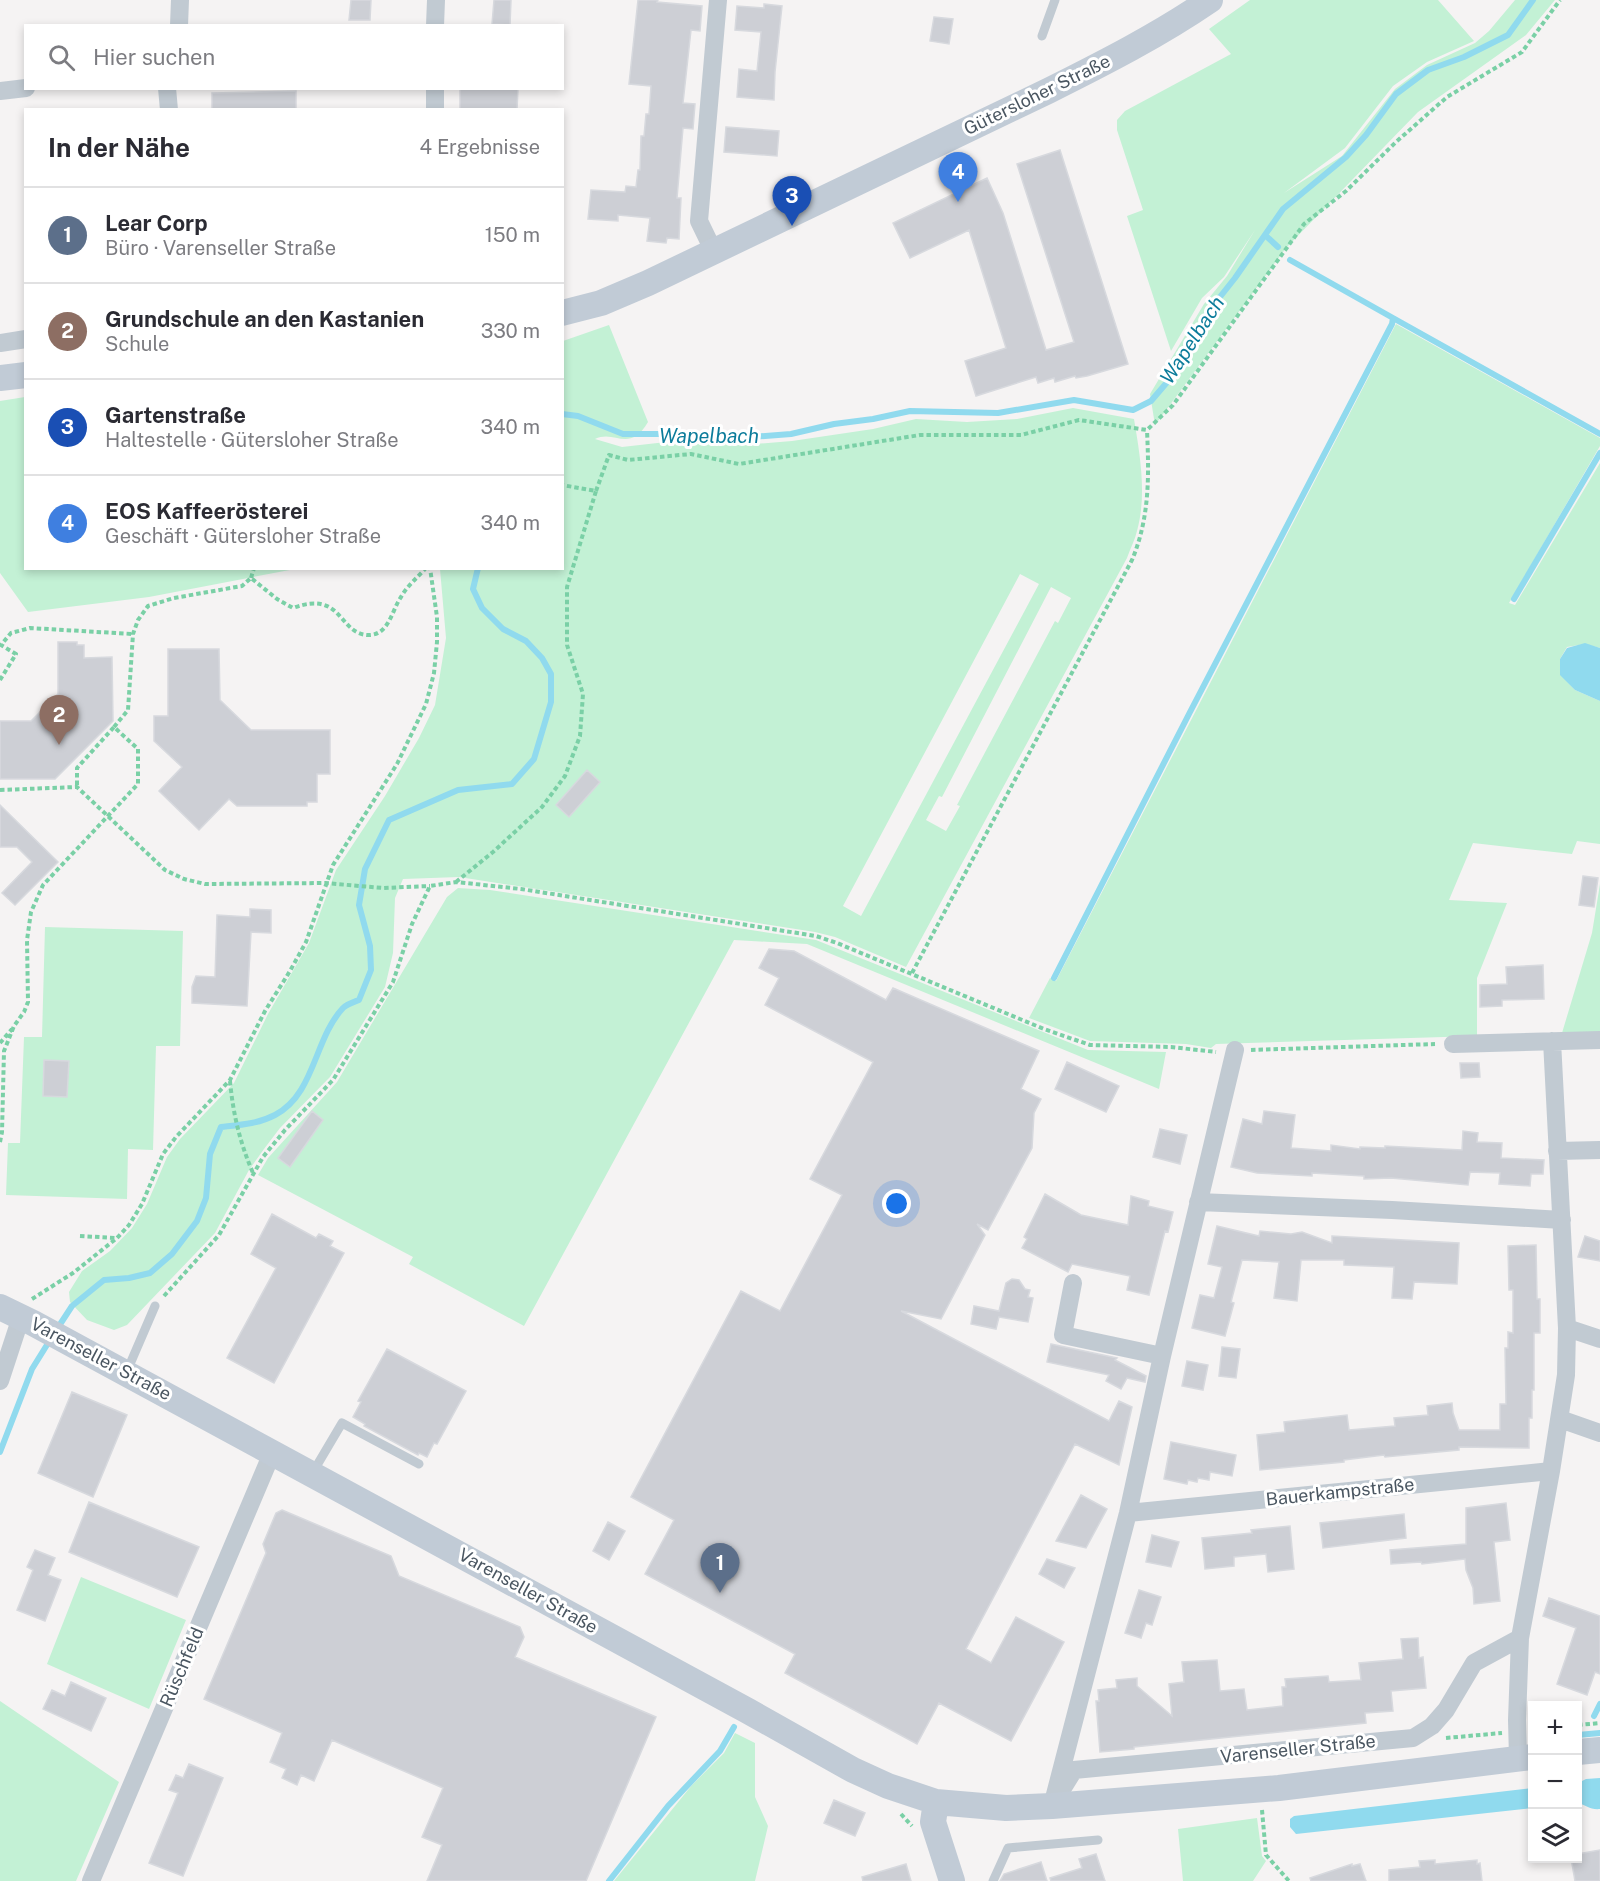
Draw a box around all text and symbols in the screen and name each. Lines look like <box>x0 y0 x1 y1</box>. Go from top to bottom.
search box <box>24 24 564 90</box>
icon: search <box>45 41 78 74</box>
text: Hier suchen <box>93 44 215 70</box>
street label: Gütersloher Straße <box>960 50 1113 139</box>
text: In der Nähe <box>48 132 190 163</box>
text: 4 Ergebnisse <box>420 135 540 159</box>
pin: 4 <box>938 152 978 202</box>
pin: 3 <box>772 176 812 226</box>
text: Lear Corp <box>105 210 208 236</box>
text: 1 <box>63 223 72 247</box>
text: 150 m <box>485 223 540 247</box>
text: Büro · Varenseller Straße <box>105 236 336 260</box>
water label: Wapelbach <box>1155 292 1229 388</box>
text: Grundschule an den Kastanien <box>105 306 424 332</box>
text: 2 <box>61 319 74 343</box>
text: 330 m <box>481 319 540 343</box>
text: Schule <box>105 332 169 356</box>
text: Gartenstraße <box>105 402 246 428</box>
text: 3 <box>61 415 74 439</box>
text: 340 m <box>480 415 540 439</box>
water label: Wapelbach <box>659 424 759 448</box>
text: Haltestelle · Gütersloher Straße <box>105 428 399 452</box>
text: EOS Kaffeerösterei <box>105 498 309 524</box>
text: 4 <box>61 511 74 535</box>
text: 340 m <box>480 511 540 535</box>
text: Geschäft · Gütersloher Straße <box>105 524 381 548</box>
pin: 2 <box>40 696 78 745</box>
your location <box>882 1189 911 1218</box>
street label: Varenseller Straße <box>27 1313 175 1404</box>
street label: Bauerkampstraße <box>1265 1473 1415 1510</box>
street label: Varenseller Straße <box>455 1544 602 1638</box>
pin: 1 <box>700 1544 740 1593</box>
street label: Rüschfeld <box>155 1624 208 1710</box>
map controls <box>1528 1701 1582 1863</box>
button: + <box>1528 1701 1582 1755</box>
street label: Varenseller Straße <box>1219 1730 1377 1767</box>
button: − <box>1528 1755 1582 1809</box>
button: layers <box>1528 1809 1582 1863</box>

